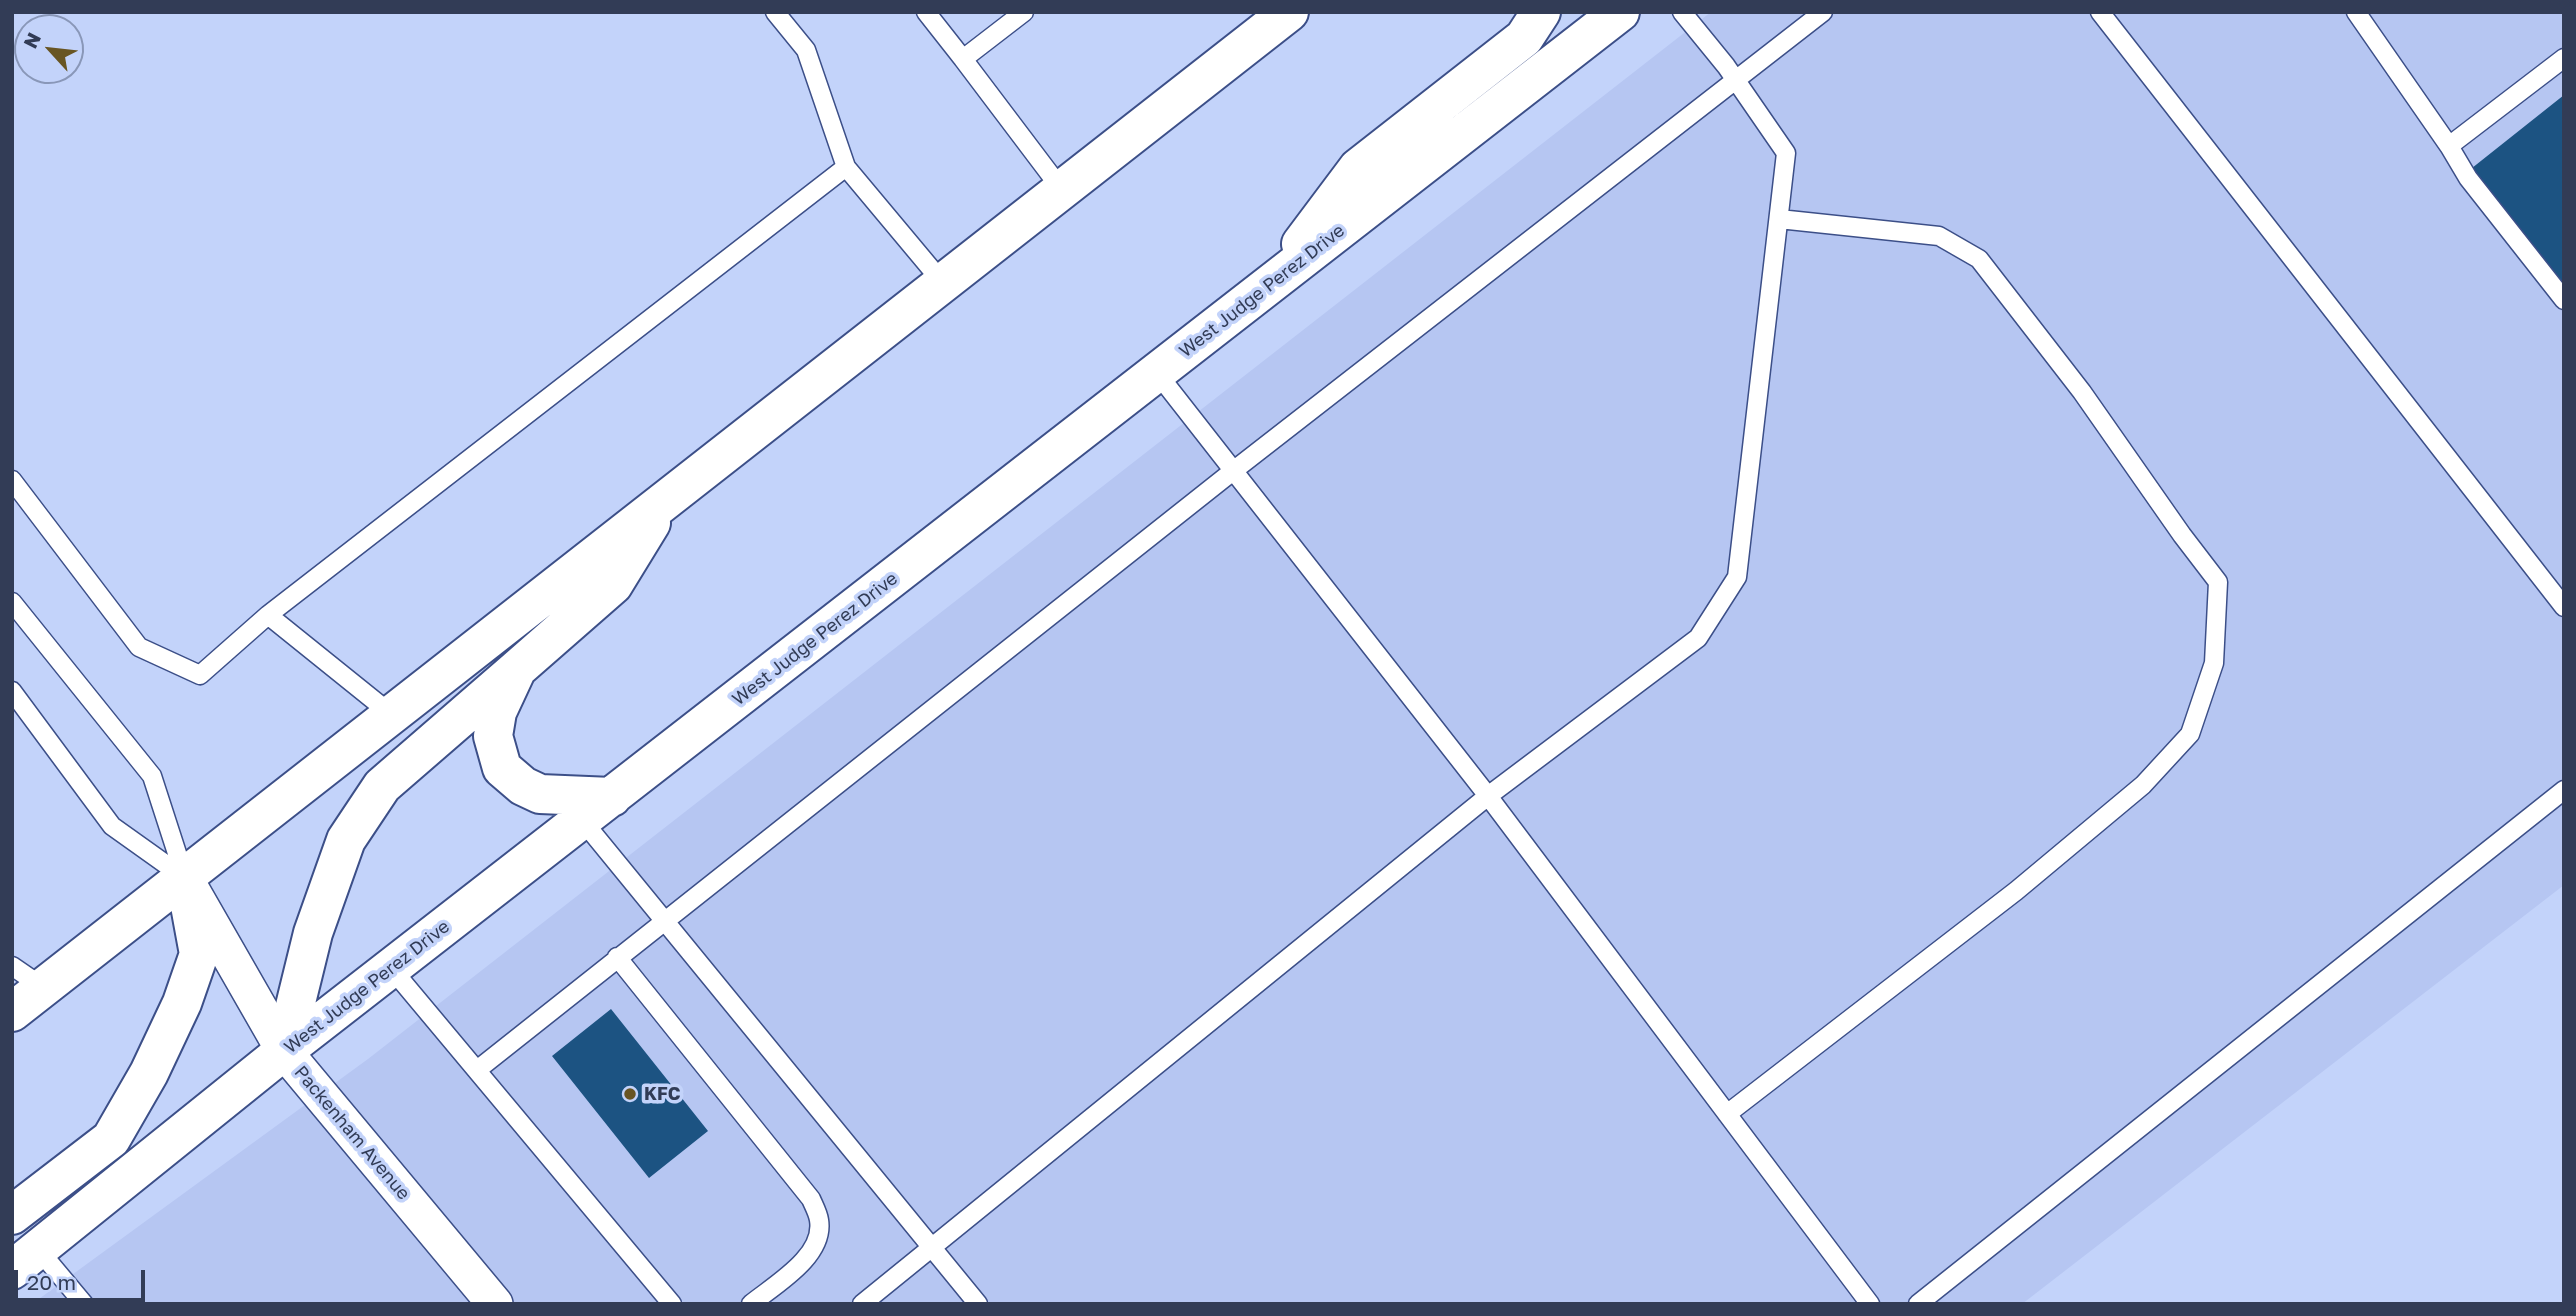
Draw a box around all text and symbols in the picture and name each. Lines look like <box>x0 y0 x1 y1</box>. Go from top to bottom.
north arrow <box>14 14 84 84</box>
text: N <box>18 28 45 52</box>
street label: West Judge Perez Drive <box>1175 220 1349 362</box>
street label: West Judge Perez Drive <box>728 568 902 710</box>
street label: West Judge Perez Drive <box>280 916 454 1058</box>
street label: Packenham Avenue <box>290 1062 414 1204</box>
place label: KFC <box>644 1083 681 1105</box>
marker: KFC <box>622 1086 638 1102</box>
scale bar <box>18 1256 149 1300</box>
text: 20 m <box>27 1269 76 1295</box>

